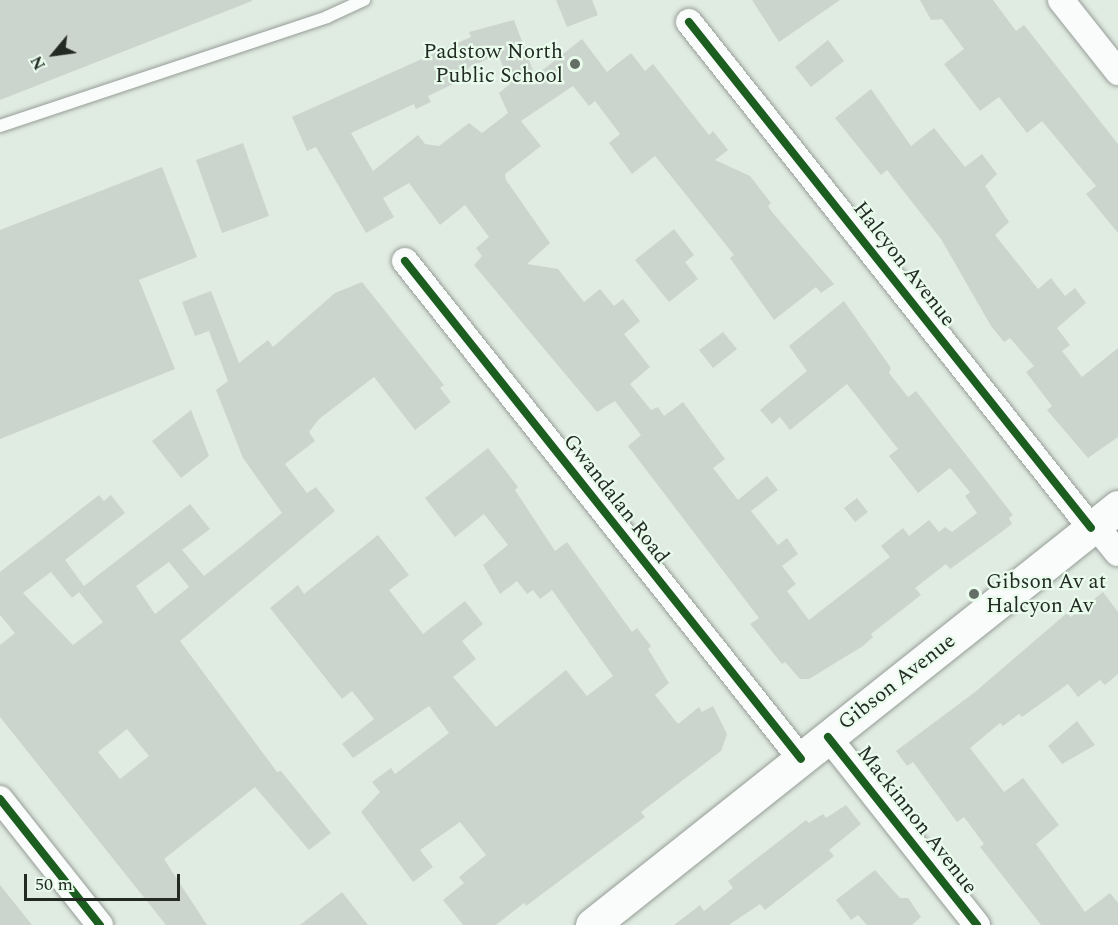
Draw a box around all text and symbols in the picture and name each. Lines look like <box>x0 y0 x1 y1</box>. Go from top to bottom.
north arrow <box>24 24 84 84</box>
place label: Padstow North Public School <box>423 39 563 89</box>
text: N <box>25 51 52 74</box>
marker: Padstow North Public School <box>568 57 582 71</box>
street label: Halcyon Avenue <box>847 197 961 331</box>
street label: Gwandalan Road <box>558 429 674 569</box>
place label: Gibson Av at Halcyon Av <box>986 569 1106 619</box>
marker: Gibson Av at Halcyon Av <box>967 587 981 601</box>
street label: Gibson Avenue <box>833 628 961 736</box>
street label: Mackinnon Avenue <box>851 741 983 899</box>
scale bar <box>27 862 183 900</box>
text: 50 m <box>35 871 73 898</box>

